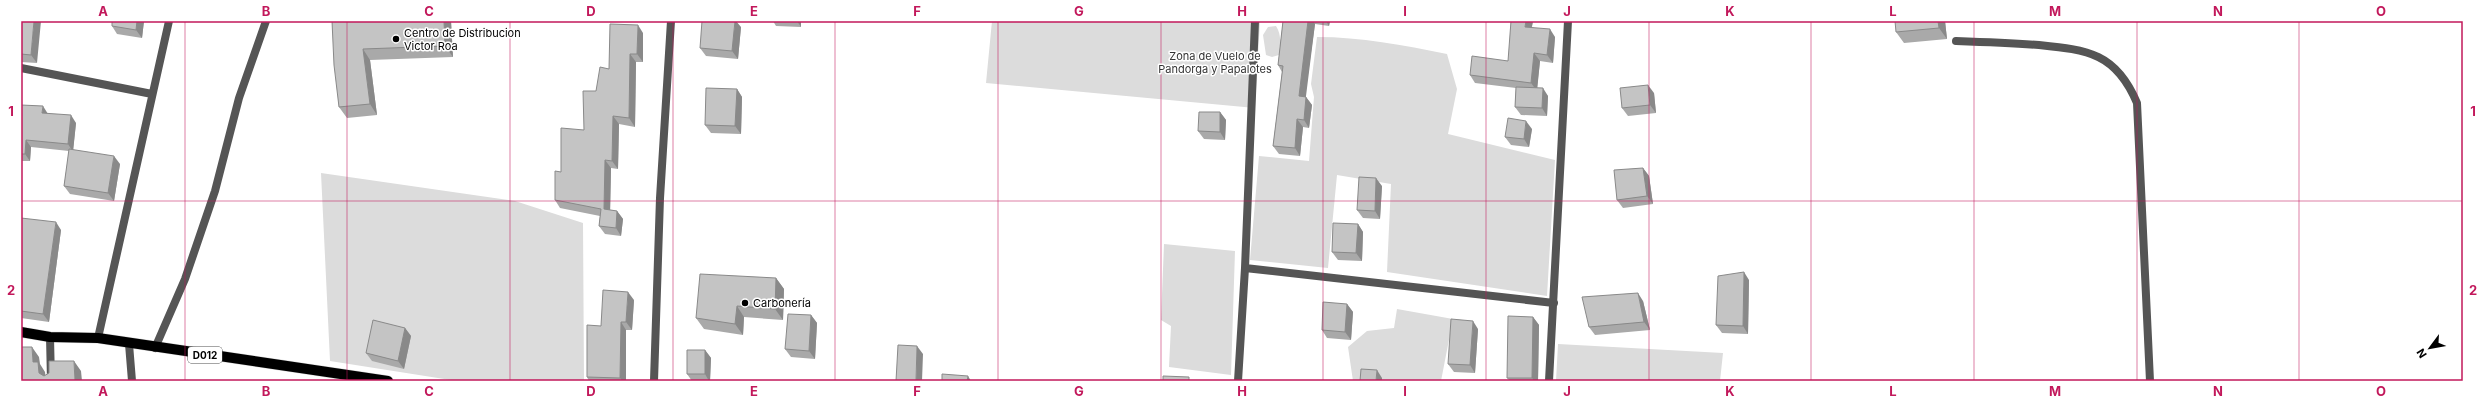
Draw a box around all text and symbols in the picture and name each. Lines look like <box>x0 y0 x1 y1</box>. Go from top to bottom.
text: A <box>98 3 108 19</box>
text: B <box>262 3 271 19</box>
text: C <box>424 3 434 19</box>
text: D <box>586 3 596 19</box>
text: E <box>750 3 758 19</box>
text: F <box>913 3 921 19</box>
text: G <box>1074 3 1084 19</box>
text: H <box>1237 3 1247 19</box>
text: I <box>1403 3 1407 19</box>
text: J <box>1563 3 1571 19</box>
text: K <box>1725 3 1735 19</box>
text: L <box>1889 3 1897 19</box>
text: M <box>2049 3 2061 19</box>
text: N <box>2213 3 2223 19</box>
text: O <box>2376 3 2386 19</box>
place label: Centro de Distribucion Victor Roa <box>404 26 521 53</box>
marker: Centro de Distribucion Victor Roa <box>391 34 401 44</box>
park label: Zona de Vuelo de Pandorga y Papalotes <box>1158 49 1272 76</box>
text: 1 <box>8 103 14 119</box>
text: 1 <box>2470 103 2476 119</box>
text: 2 <box>7 282 15 298</box>
text: 2 <box>2469 282 2477 298</box>
place label: Carbonería <box>753 296 811 310</box>
marker: Carbonería <box>740 298 750 308</box>
north arrow <box>2410 328 2450 368</box>
text: N <box>2413 346 2430 361</box>
road number: D012 <box>188 347 222 363</box>
text: A <box>98 383 108 399</box>
text: B <box>262 383 271 399</box>
text: C <box>424 383 434 399</box>
text: D <box>586 383 596 399</box>
text: E <box>750 383 758 399</box>
text: F <box>913 383 921 399</box>
text: G <box>1074 383 1084 399</box>
text: H <box>1237 383 1247 399</box>
text: I <box>1403 383 1407 399</box>
text: J <box>1563 383 1571 399</box>
text: K <box>1725 383 1735 399</box>
text: L <box>1889 383 1897 399</box>
text: M <box>2049 383 2061 399</box>
text: N <box>2213 383 2223 399</box>
text: O <box>2376 383 2386 399</box>

